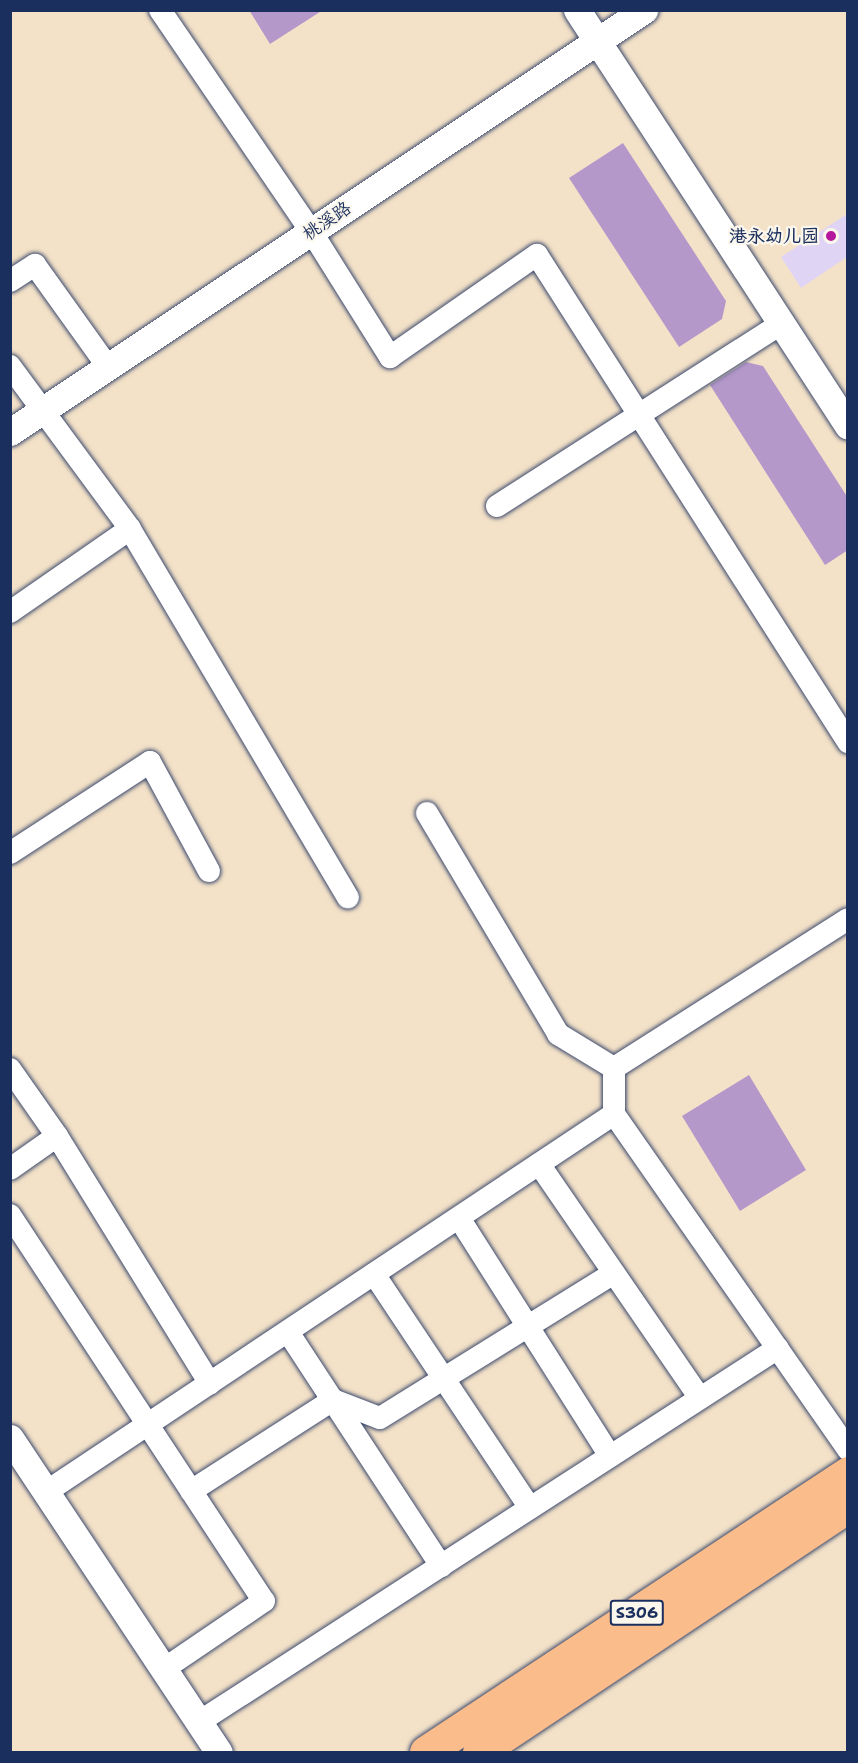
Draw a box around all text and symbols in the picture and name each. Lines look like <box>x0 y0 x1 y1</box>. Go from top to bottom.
street label: 桃溪路 <box>299 197 355 245</box>
place label: 港永幼儿园 <box>729 225 819 247</box>
marker: 港永幼儿园 <box>824 229 838 243</box>
road number: S306 <box>608 1600 666 1626</box>

